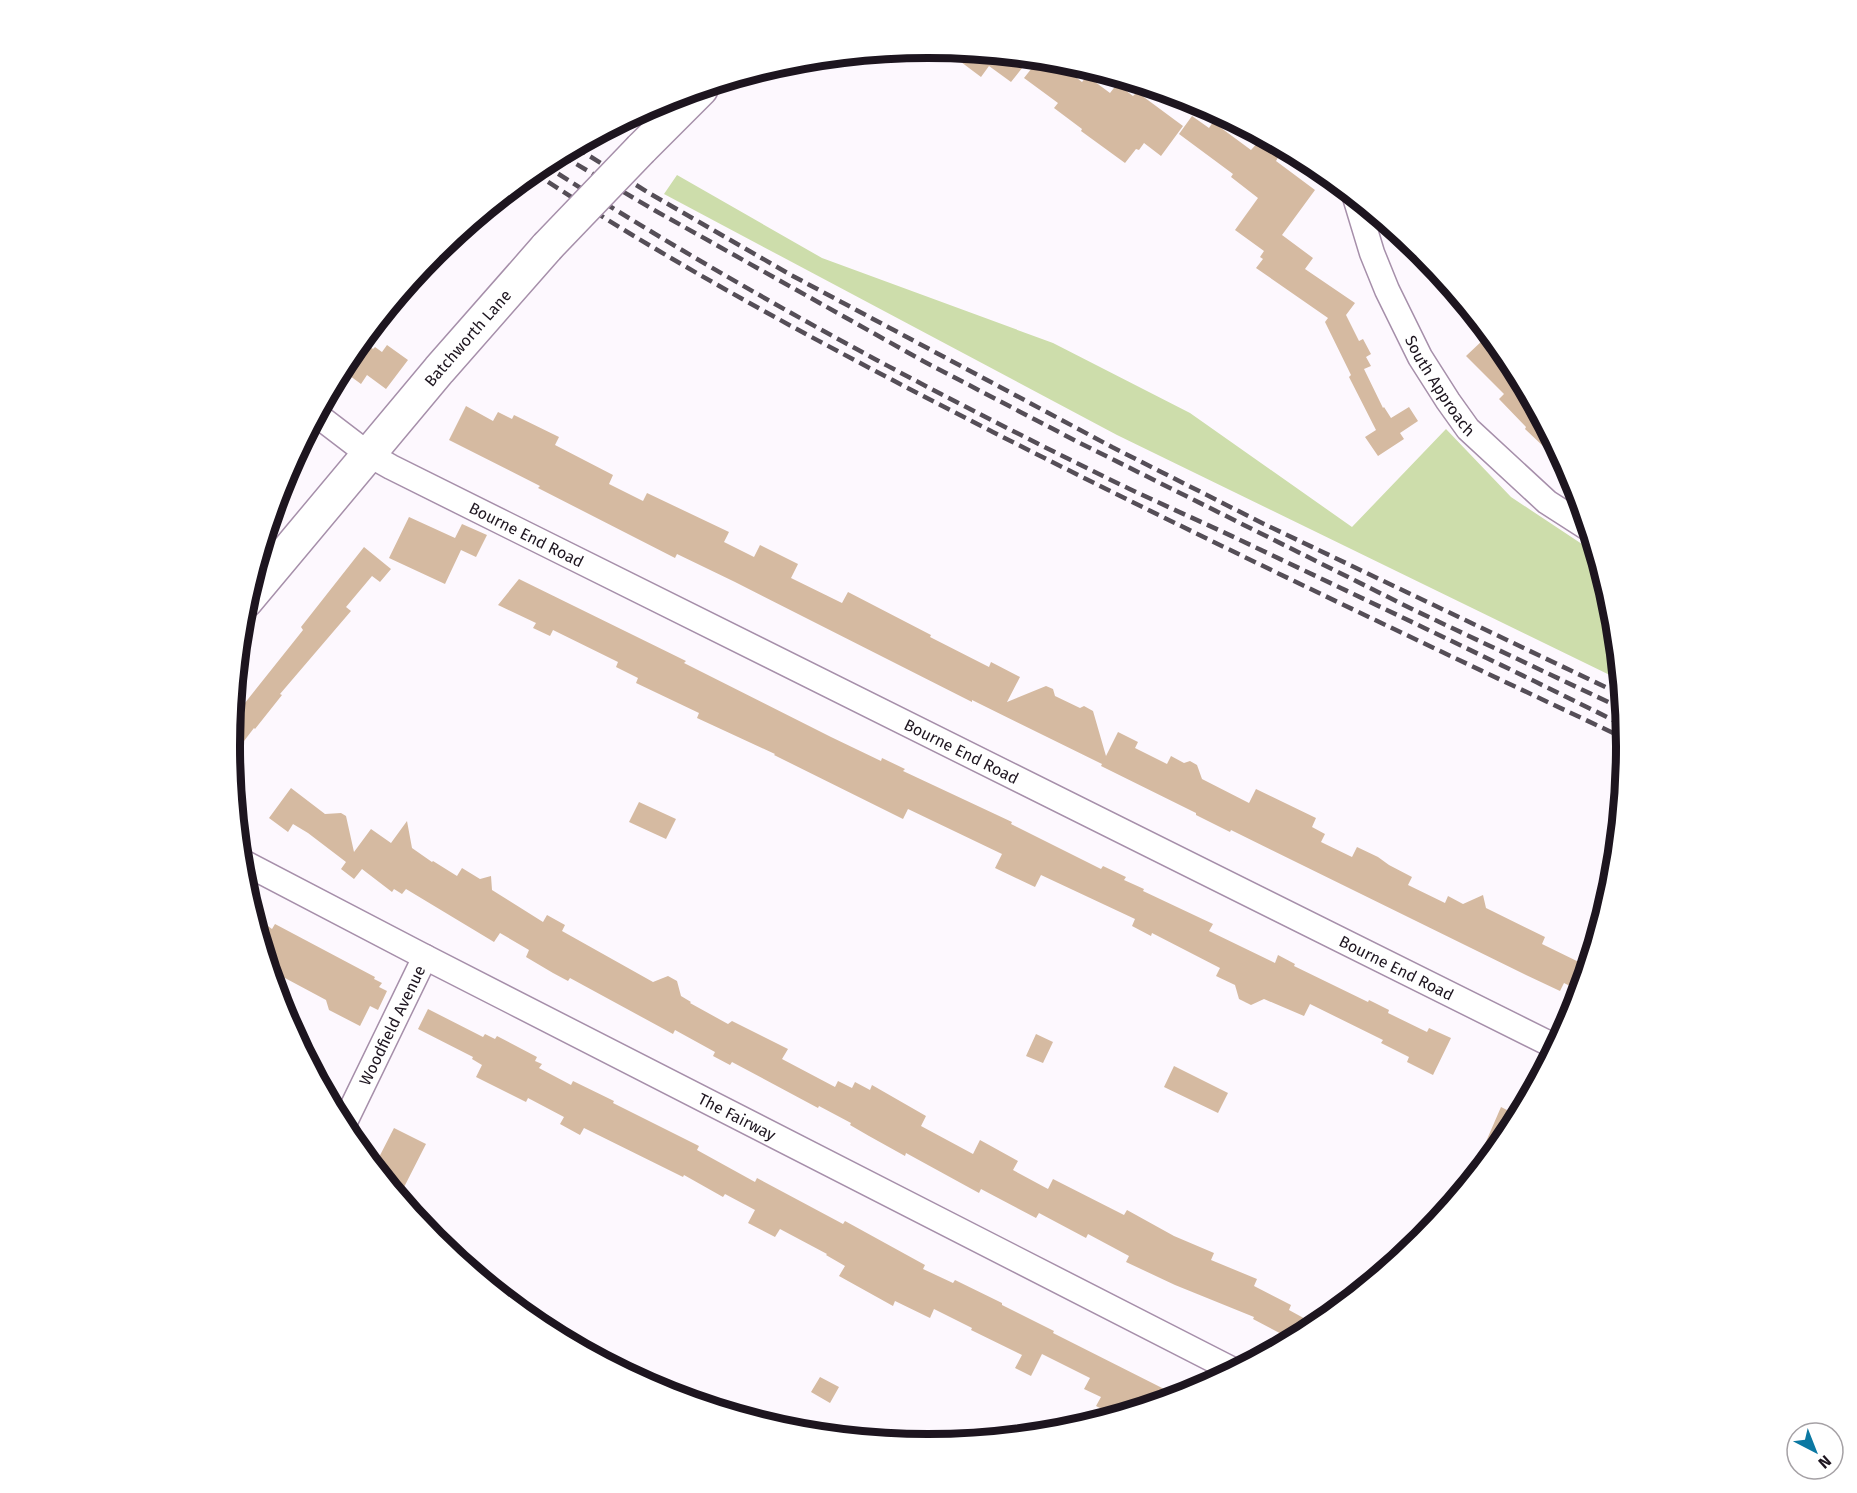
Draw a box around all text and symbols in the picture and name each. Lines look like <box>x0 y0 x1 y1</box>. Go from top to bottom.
street label: Batchworth Lane <box>420 286 515 390</box>
street label: South Approach <box>1401 332 1479 440</box>
street label: Bourne End Road <box>466 498 587 571</box>
street label: Bourne End Road <box>901 715 1022 788</box>
street label: Bourne End Road <box>1336 931 1457 1004</box>
street label: Woodfield Avenue <box>355 962 429 1088</box>
street label: The Fairway <box>695 1089 779 1144</box>
north arrow <box>1785 1421 1845 1481</box>
text: N <box>1814 1451 1835 1472</box>

